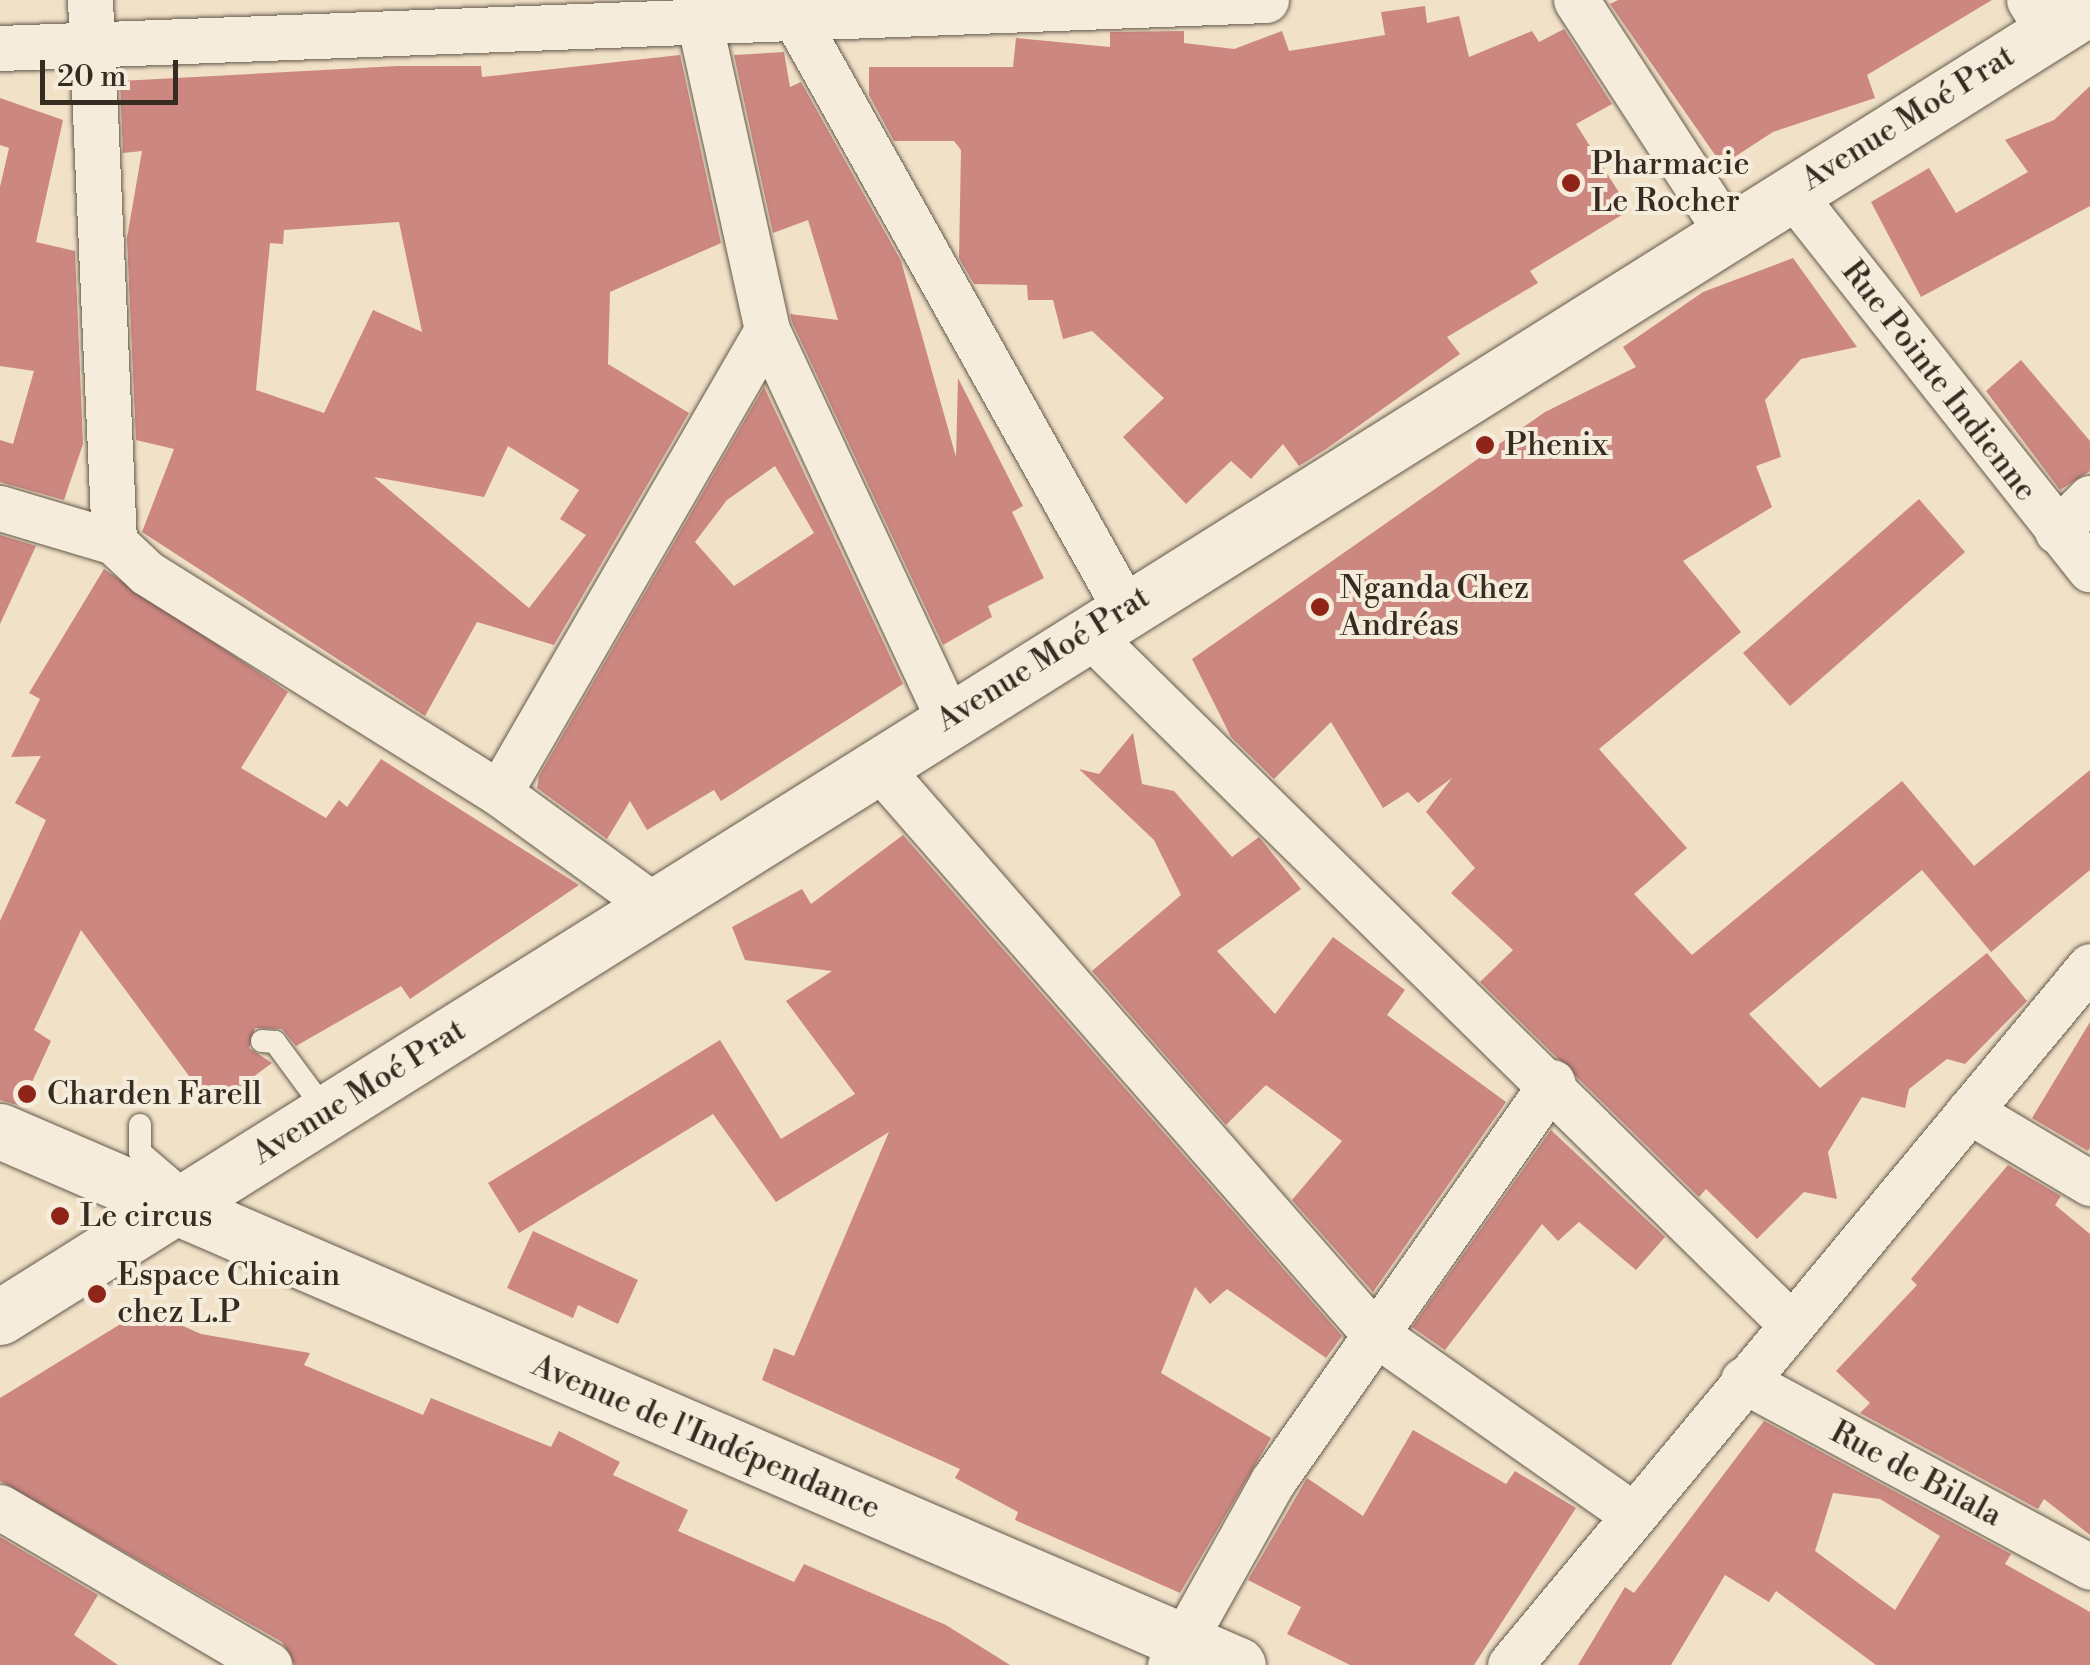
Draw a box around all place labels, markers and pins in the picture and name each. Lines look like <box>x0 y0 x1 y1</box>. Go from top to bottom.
place label: Pharmacie Le Rocher <box>1591 146 1750 221</box>
marker: Pharmacie Le Rocher <box>1560 172 1582 194</box>
place label: Phenix <box>1505 426 1608 464</box>
marker: Phenix <box>1474 434 1496 456</box>
place label: Nganda Chez Andréas <box>1340 570 1529 645</box>
marker: Nganda Chez Andréas <box>1309 596 1331 618</box>
place label: Charden Farell <box>47 1075 262 1113</box>
marker: Charden Farell <box>16 1083 38 1105</box>
place label: Le circus <box>80 1197 213 1235</box>
marker: Le circus <box>49 1205 71 1227</box>
place label: Espace Chicain chez L.P <box>117 1257 340 1332</box>
marker: Espace Chicain chez L.P <box>86 1283 108 1305</box>

